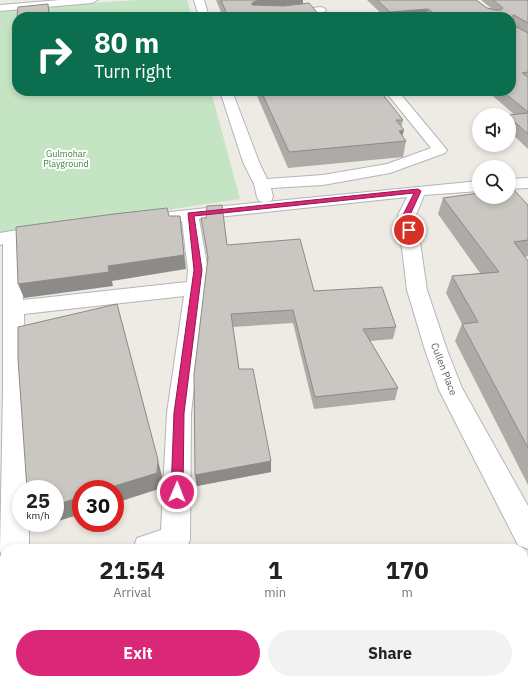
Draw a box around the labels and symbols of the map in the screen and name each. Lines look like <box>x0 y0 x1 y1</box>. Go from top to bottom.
park label: Gulmohar Playground <box>43 148 89 169</box>
pin <box>392 213 426 247</box>
street label: Cullen Place <box>428 341 460 398</box>
position arrow <box>156 471 198 513</box>
speed limit sign: 30 <box>72 480 124 532</box>

